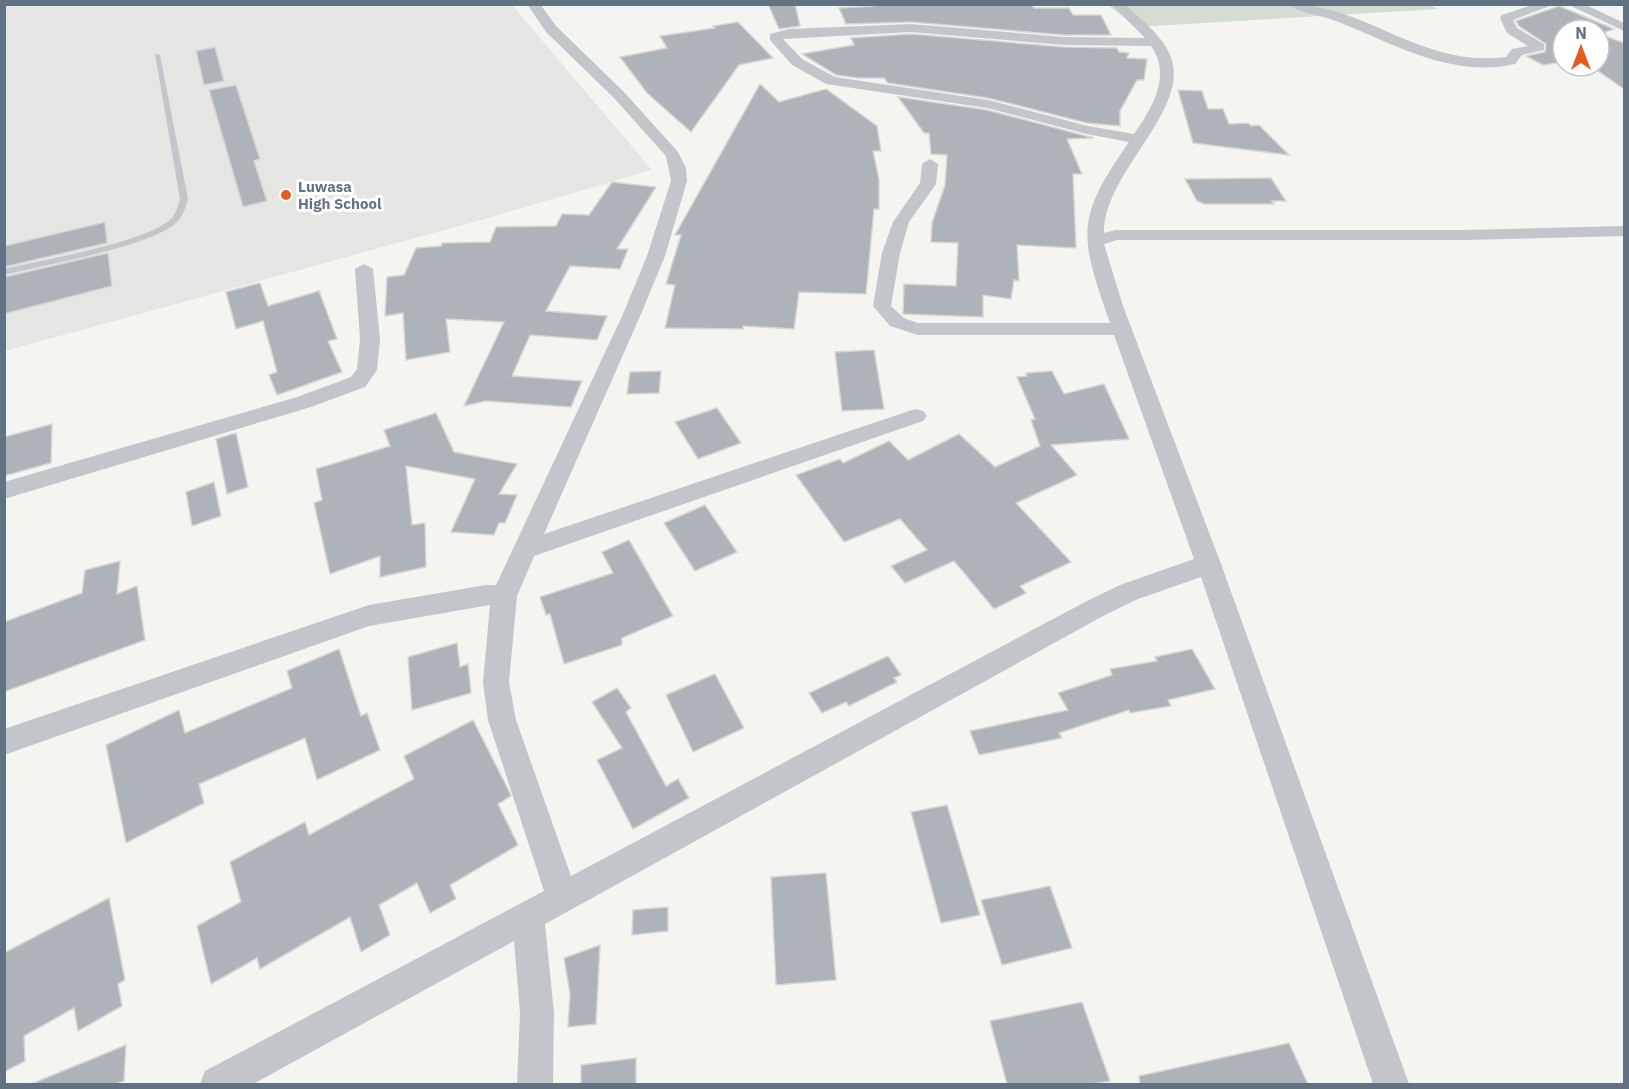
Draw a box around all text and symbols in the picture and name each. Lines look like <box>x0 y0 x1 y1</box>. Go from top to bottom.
north arrow <box>1551 18 1611 78</box>
text: N <box>1575 23 1587 43</box>
place label: Luwasa High School <box>298 177 382 213</box>
marker: Luwasa High School <box>279 188 293 202</box>

